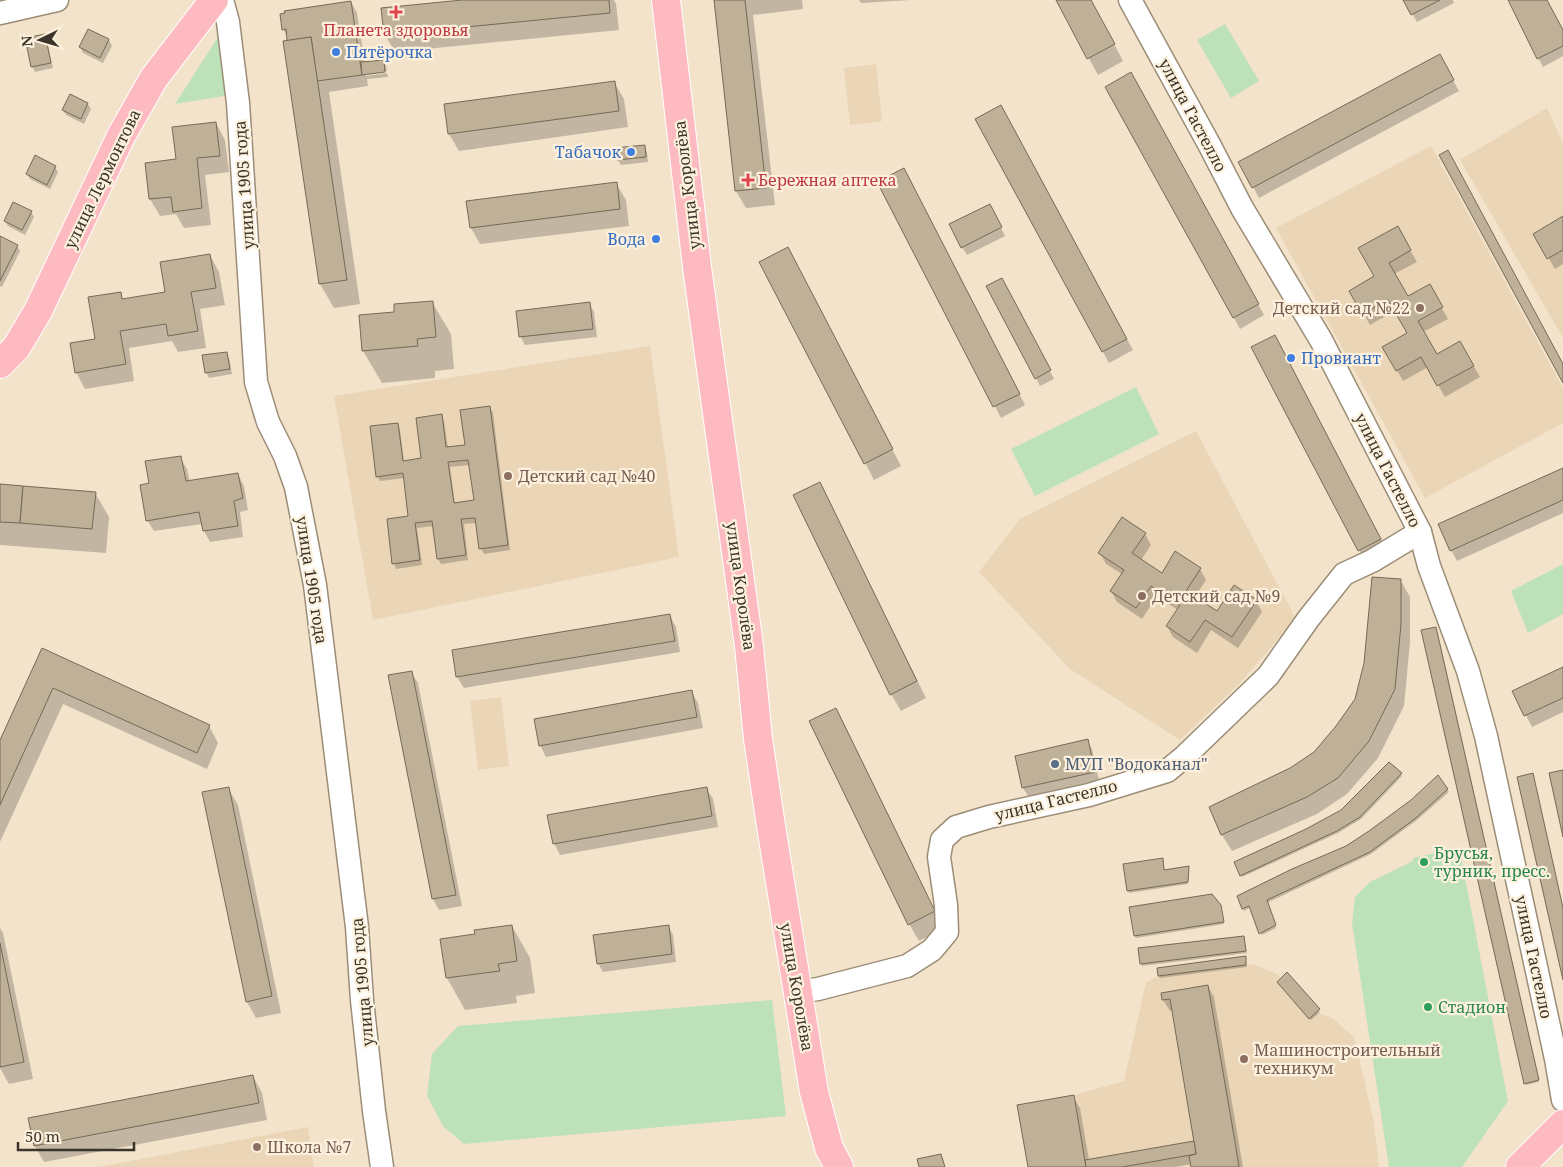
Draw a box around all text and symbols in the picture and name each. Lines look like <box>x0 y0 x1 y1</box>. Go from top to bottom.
marker: Планета здоровья <box>390 6 402 18</box>
north arrow <box>15 15 65 65</box>
place label: Планета здоровья <box>323 19 469 41</box>
text: N <box>17 35 36 48</box>
place label: Пятёрочка <box>346 41 433 63</box>
marker: Пятёрочка <box>330 46 342 58</box>
street label: улица Гастелло <box>1154 54 1232 176</box>
street label: улица Лермонтова <box>59 105 145 253</box>
street label: улица Королёва <box>668 119 706 251</box>
street label: улица 1905 года <box>229 120 259 250</box>
place label: Табачок <box>555 141 622 163</box>
marker: Табачок <box>625 146 637 158</box>
place label: Бережная аптека <box>758 169 897 191</box>
marker: Бережная аптека <box>742 174 754 186</box>
place label: Вода <box>607 228 646 250</box>
marker: Вода <box>650 233 662 245</box>
place label: Детский сад №22 <box>1273 297 1410 319</box>
marker: Детский сад №22 <box>1414 302 1426 314</box>
place label: Провиант <box>1301 347 1382 369</box>
marker: Провиант <box>1285 352 1297 364</box>
street label: улица Гастелло <box>1350 409 1426 531</box>
place label: Детский сад №40 <box>518 465 655 487</box>
marker: Детский сад №40 <box>502 470 514 482</box>
street label: улица 1905 года <box>291 514 333 646</box>
street label: улица Королёва <box>721 520 761 652</box>
place label: Детский сад №9 <box>1152 585 1280 607</box>
marker: Детский сад №9 <box>1136 590 1148 602</box>
place label: МУП "Водоканал" <box>1065 753 1208 775</box>
marker: МУП "Водоканал" <box>1049 758 1061 770</box>
street label: улица Гастелло <box>992 774 1120 826</box>
place label: Брусья, турник, пресс. <box>1434 842 1550 882</box>
marker: Брусья, турник, пресс. <box>1418 856 1430 868</box>
street label: улица Гастелло <box>1510 893 1558 1021</box>
street label: улица 1905 года <box>345 917 379 1047</box>
street label: улица Королёва <box>775 921 819 1053</box>
place label: Стадион <box>1438 996 1506 1018</box>
marker: Стадион <box>1422 1001 1434 1013</box>
place label: Машиностроительный техникум <box>1254 1039 1441 1079</box>
marker: Машиностроительный техникум <box>1238 1053 1250 1065</box>
scale bar <box>18 1120 134 1152</box>
text: 50 m <box>25 1126 60 1146</box>
place label: Школа №7 <box>267 1136 351 1158</box>
marker: Школа №7 <box>251 1141 263 1153</box>

